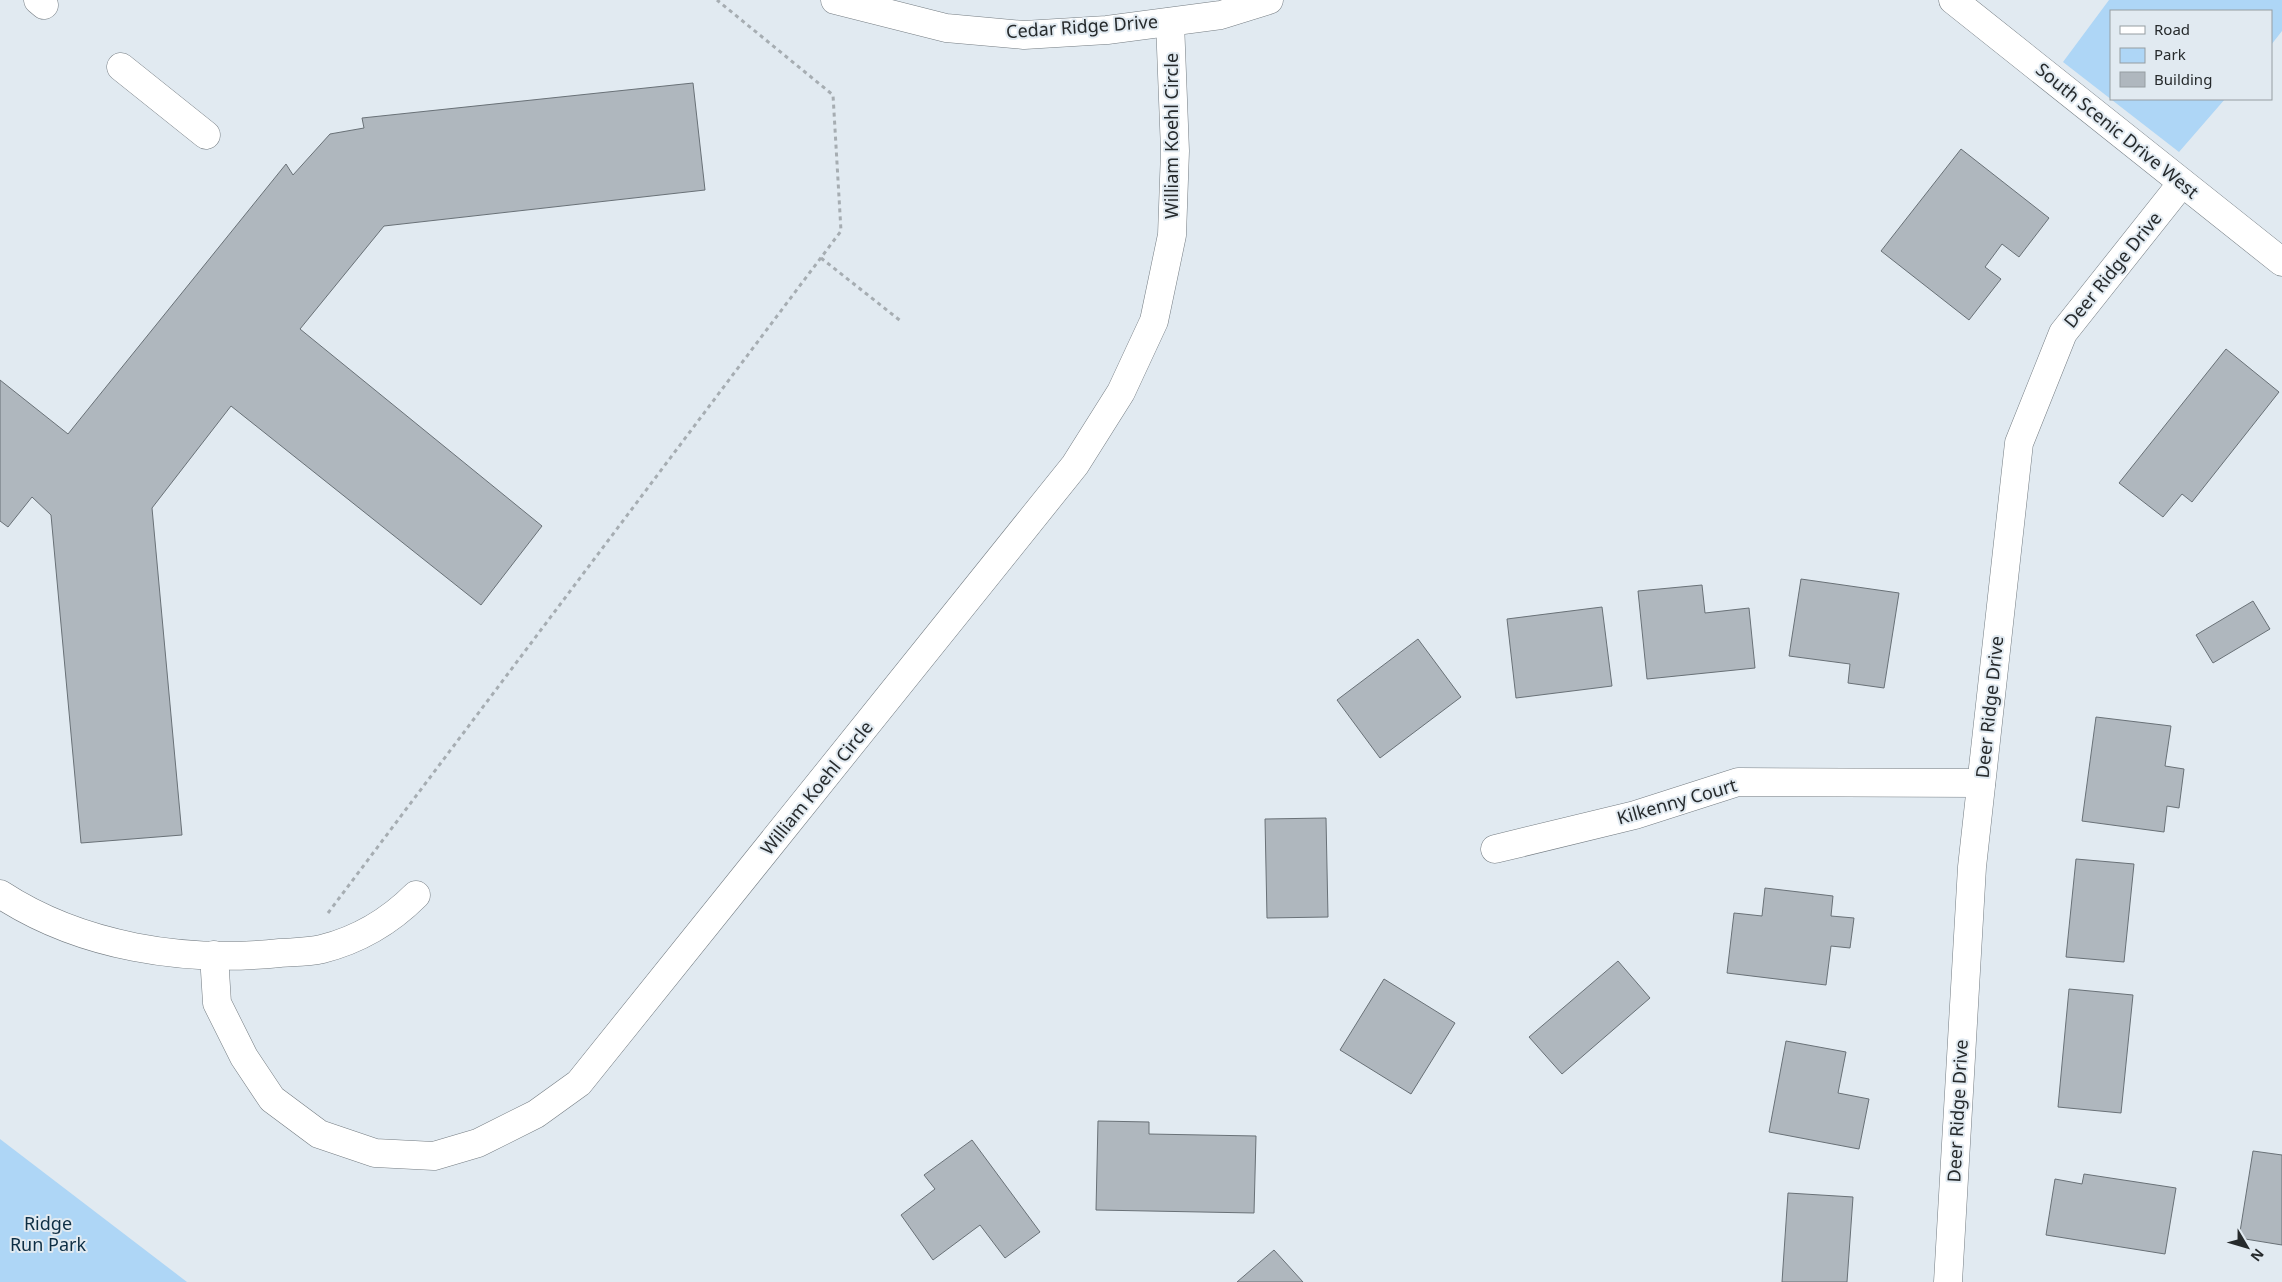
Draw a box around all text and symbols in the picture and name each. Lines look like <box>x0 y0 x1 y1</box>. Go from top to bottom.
street label: Cedar Ridge Drive <box>1005 9 1159 43</box>
legend <box>2110 10 2272 100</box>
text: Road <box>2154 19 2190 39</box>
text: Park <box>2154 44 2186 64</box>
street label: William Koehl Circle <box>1159 53 1183 219</box>
street label: South Scenic Drive West <box>2031 57 2204 204</box>
text: Building <box>2154 69 2212 89</box>
street label: Deer Ridge Drive <box>2058 206 2167 332</box>
street label: Deer Ridge Drive <box>1970 635 2008 779</box>
street label: William Koehl Circle <box>755 715 878 859</box>
street label: Kilkenny Court <box>1614 772 1740 830</box>
street label: Deer Ridge Drive <box>1941 1039 1973 1183</box>
park label: Ridge Run Park <box>10 1211 86 1256</box>
north arrow <box>2222 1222 2272 1272</box>
text: N <box>2247 1245 2269 1266</box>

